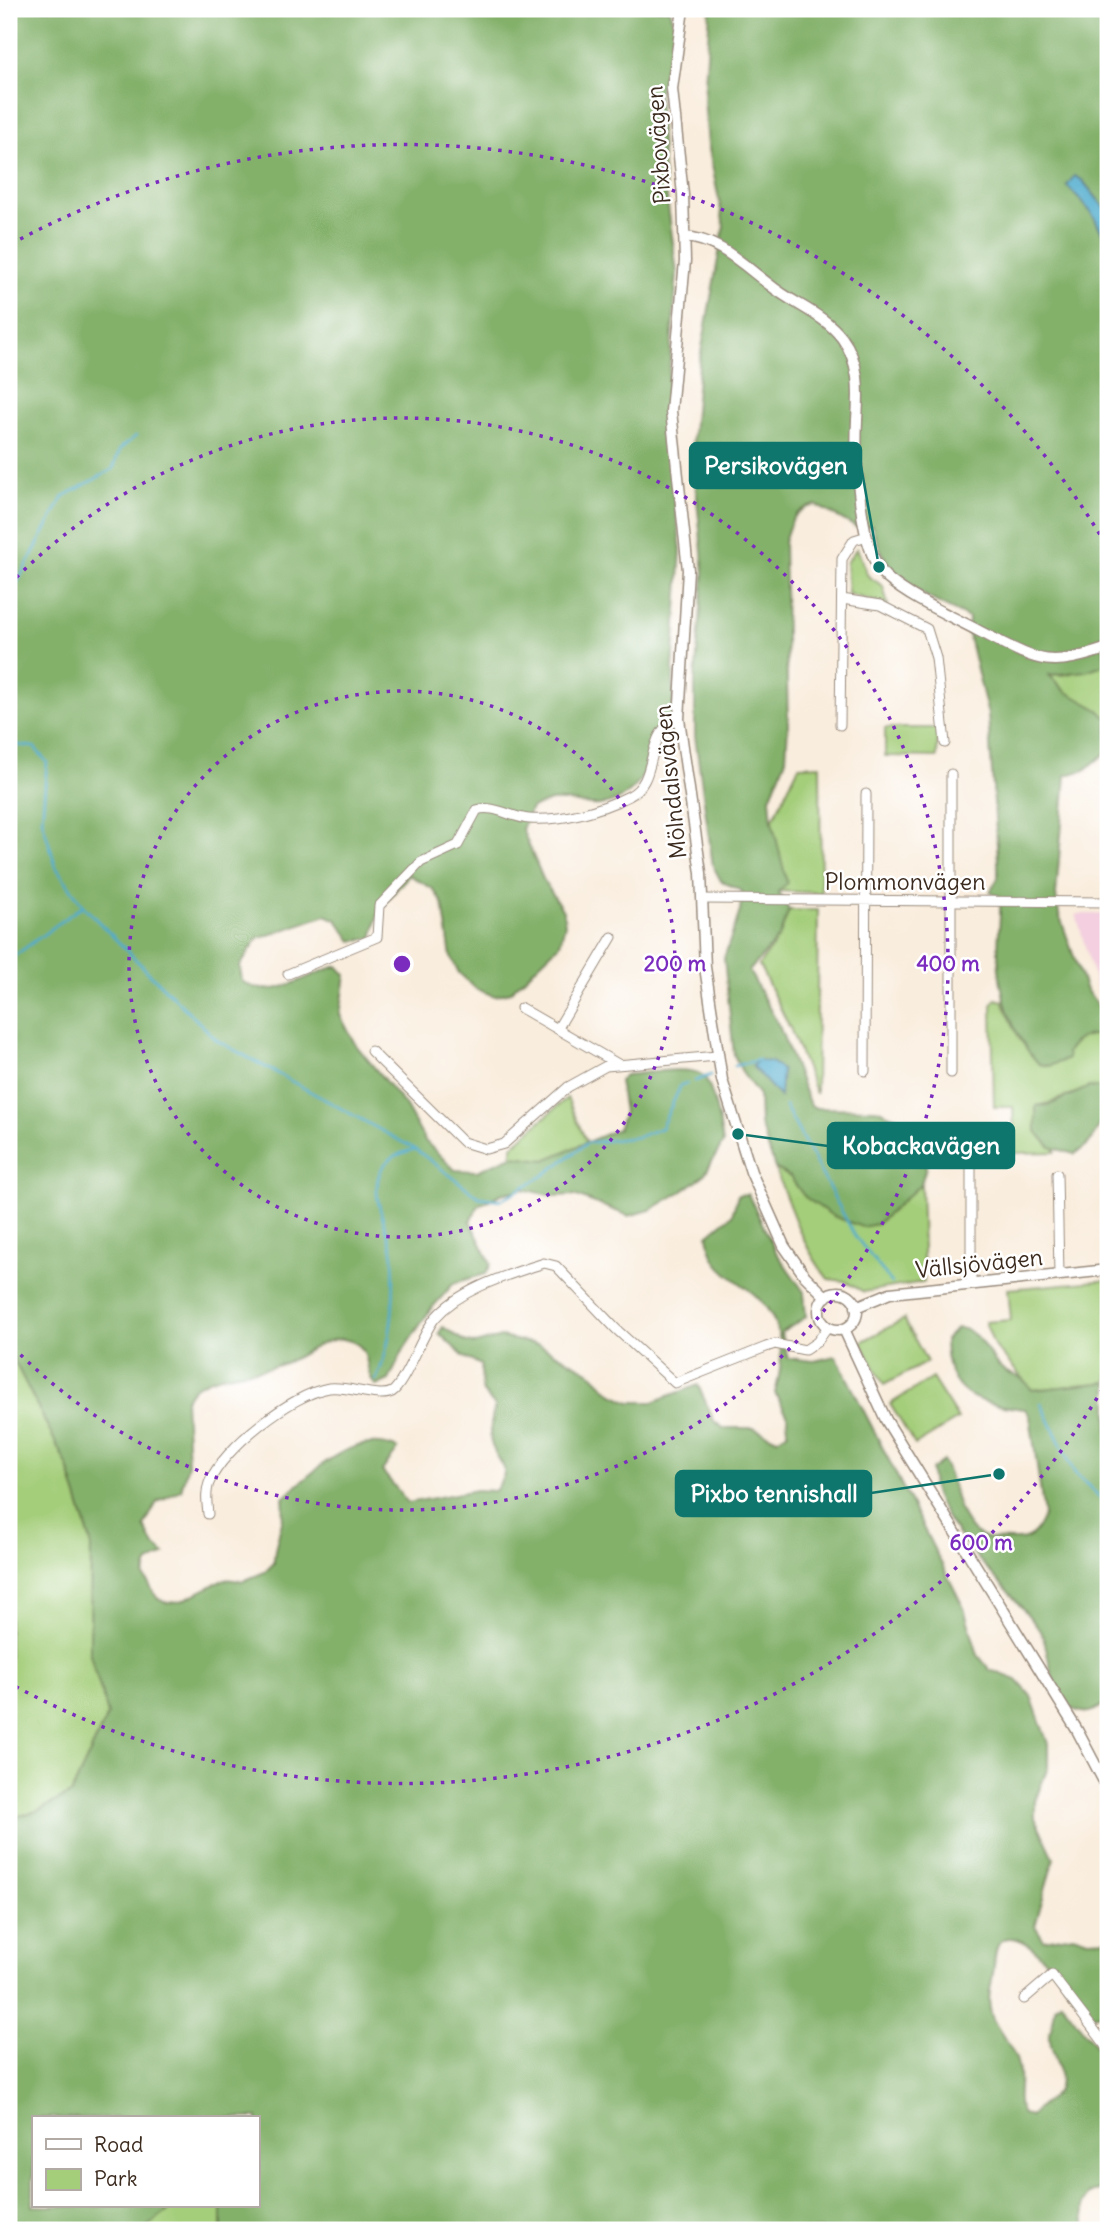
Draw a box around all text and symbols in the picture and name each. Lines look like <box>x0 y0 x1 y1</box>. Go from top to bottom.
street label: Pixbovägen <box>639 85 677 205</box>
callout: Persikovägen <box>690 443 861 488</box>
text: Persikovägen <box>704 450 848 480</box>
street label: Mölndalsvägen <box>647 704 693 860</box>
street label: Plommonvägen <box>825 867 985 896</box>
text: 200 m <box>644 950 707 977</box>
text: 400 m <box>916 950 980 977</box>
centre of rings <box>390 952 414 976</box>
callout: Kobackavägen <box>828 1123 1014 1168</box>
text: Kobackavägen <box>842 1130 1000 1160</box>
street label: Vällsjövägen <box>914 1242 1044 1284</box>
callout: Pixbo tennishall <box>676 1471 871 1516</box>
text: Pixbo tennishall <box>690 1478 858 1508</box>
text: 600 m <box>949 1529 1013 1556</box>
legend <box>32 2116 259 2208</box>
text: Road <box>94 2131 143 2158</box>
text: Park <box>94 2165 137 2192</box>

